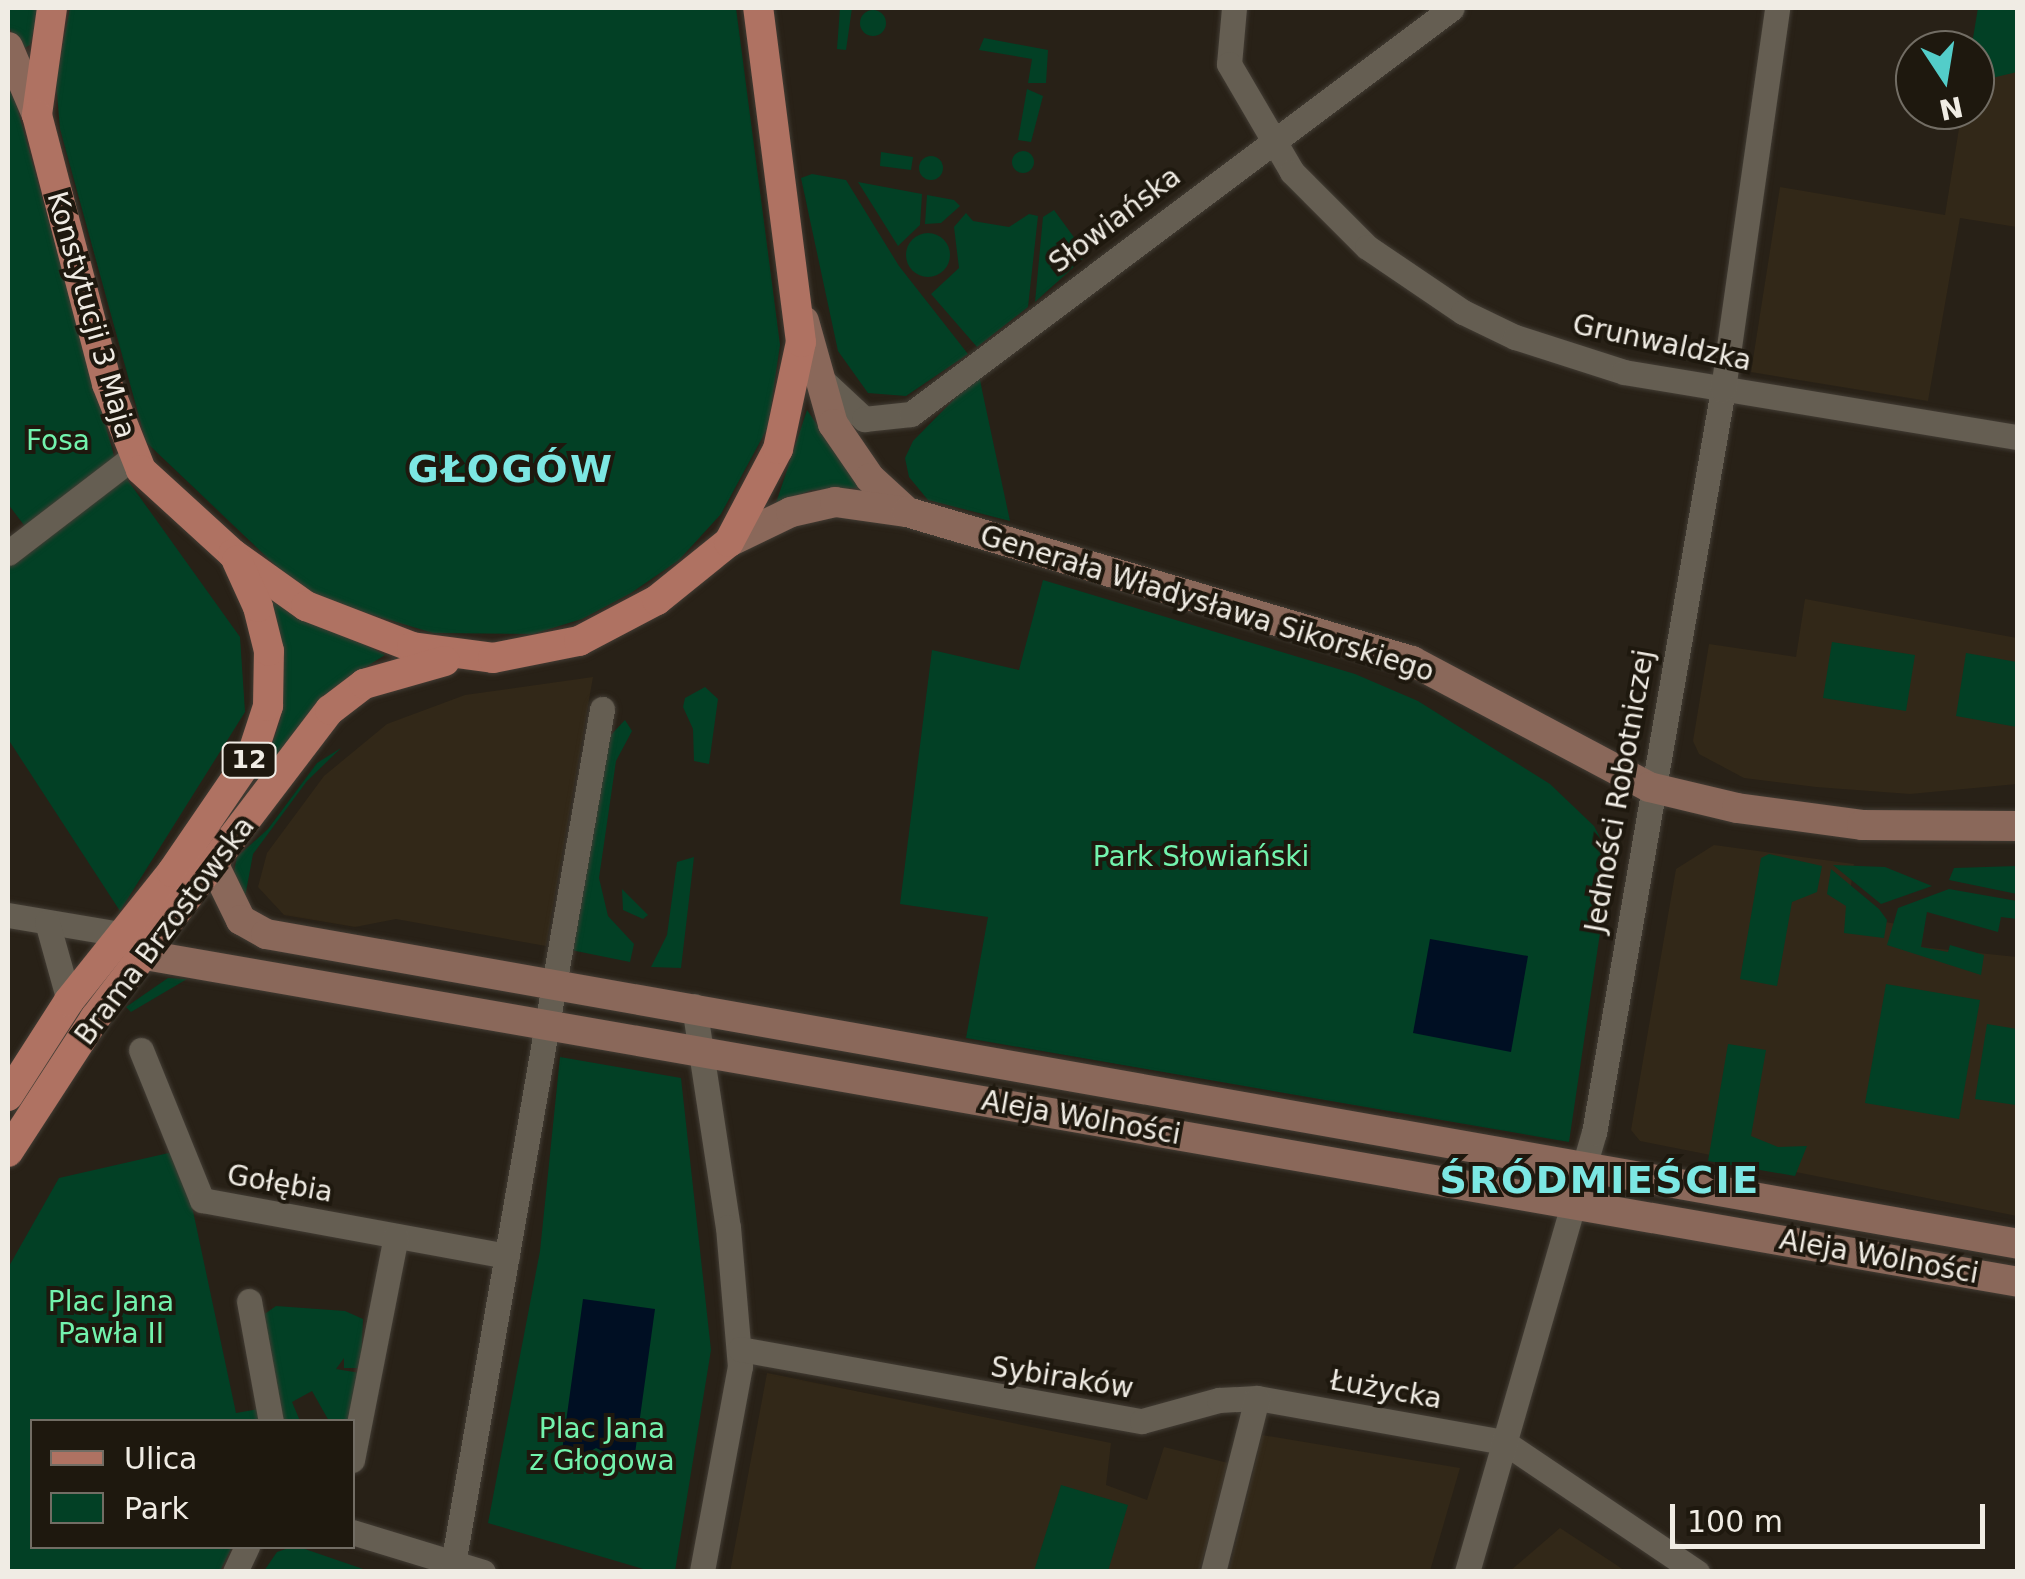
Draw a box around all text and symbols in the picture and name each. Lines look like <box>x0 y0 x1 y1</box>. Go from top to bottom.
north arrow <box>1895 30 1995 130</box>
text: N <box>1936 89 1966 126</box>
street label: Słowiańska <box>1043 160 1187 280</box>
street label: Konstytucji 3 Maja <box>40 188 142 442</box>
street label: Grunwaldzka <box>1570 308 1754 378</box>
park label: Fosa <box>26 424 90 458</box>
district label: GŁOGÓW <box>408 447 614 493</box>
street label: Generała Władysława Sikorskiego <box>976 519 1438 689</box>
street label: Jedności Robotniczej <box>1579 647 1661 935</box>
road number: 12 <box>222 740 276 780</box>
street label: Brama Brzostowska <box>68 810 262 1052</box>
park label: Park Słowiański <box>1093 840 1309 874</box>
street label: Aleja Wolności <box>979 1084 1183 1152</box>
street label: Gołębia <box>225 1158 335 1210</box>
district label: ŚRÓDMIEŚCIE <box>1439 1158 1761 1204</box>
street label: Aleja Wolności <box>1777 1223 1981 1291</box>
park label: Plac Jana Pawła II <box>48 1285 174 1351</box>
street label: Sybiraków <box>988 1350 1136 1406</box>
street label: Łużycka <box>1327 1364 1445 1416</box>
park label: Plac Jana z Głogowa <box>529 1412 675 1478</box>
legend <box>30 1419 355 1549</box>
text: Ulica <box>124 1441 198 1476</box>
scale bar <box>1675 1484 1990 1546</box>
text: Park <box>124 1491 189 1526</box>
text: 100 m <box>1687 1504 1783 1539</box>

